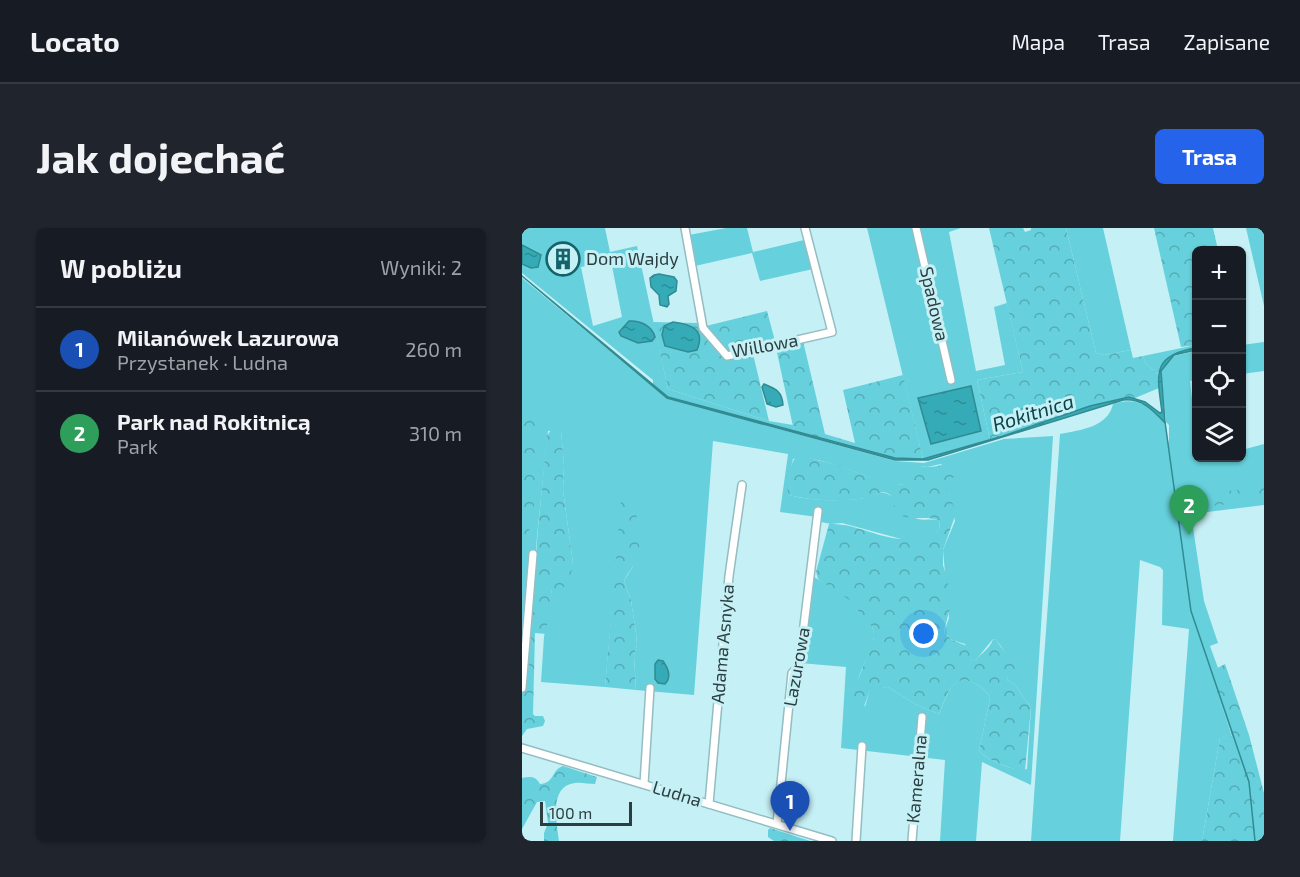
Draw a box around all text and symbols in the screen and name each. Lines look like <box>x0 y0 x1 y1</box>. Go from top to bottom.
text: Locato <box>30 24 120 58</box>
text: Mapa <box>1011 29 1065 54</box>
text: Trasa <box>1098 29 1151 54</box>
text: Zapisane <box>1184 29 1270 54</box>
button: Trasa <box>1155 129 1264 184</box>
text: Jak dojechać <box>36 131 285 181</box>
building icon: Dom Wajdy <box>545 241 581 277</box>
map controls <box>1192 246 1246 462</box>
button: + <box>1192 246 1246 300</box>
place label: Dom Wajdy <box>586 247 679 269</box>
text: W pobliżu <box>60 252 182 283</box>
text: Wyniki: 2 <box>380 255 462 279</box>
street label: Spadowa <box>916 264 954 343</box>
button: − <box>1192 300 1246 354</box>
text: Milanówek Lazurowa <box>117 324 339 350</box>
street label: Willowa <box>730 328 800 362</box>
text: 1 <box>75 337 84 361</box>
text: 260 m <box>405 337 462 361</box>
text: Przystanek · Ludna <box>117 350 288 374</box>
button: locate <box>1192 354 1246 408</box>
water label: Rokitnica <box>989 388 1076 436</box>
text: Park nad Rokitnicą <box>117 408 311 434</box>
button: layers <box>1192 408 1246 462</box>
text: 2 <box>74 421 85 445</box>
text: 310 m <box>409 421 462 445</box>
text: Park <box>117 434 158 458</box>
pin: 2 <box>1170 486 1208 535</box>
street label: Adama Asnyka <box>706 583 738 705</box>
your location <box>909 619 938 648</box>
street label: Lazurowa <box>778 625 814 708</box>
street label: Kameralna <box>901 734 931 824</box>
street label: Ludna <box>650 775 704 811</box>
pin: 1 <box>770 782 810 831</box>
scale bar <box>540 799 632 826</box>
text: 100 m <box>549 803 592 822</box>

